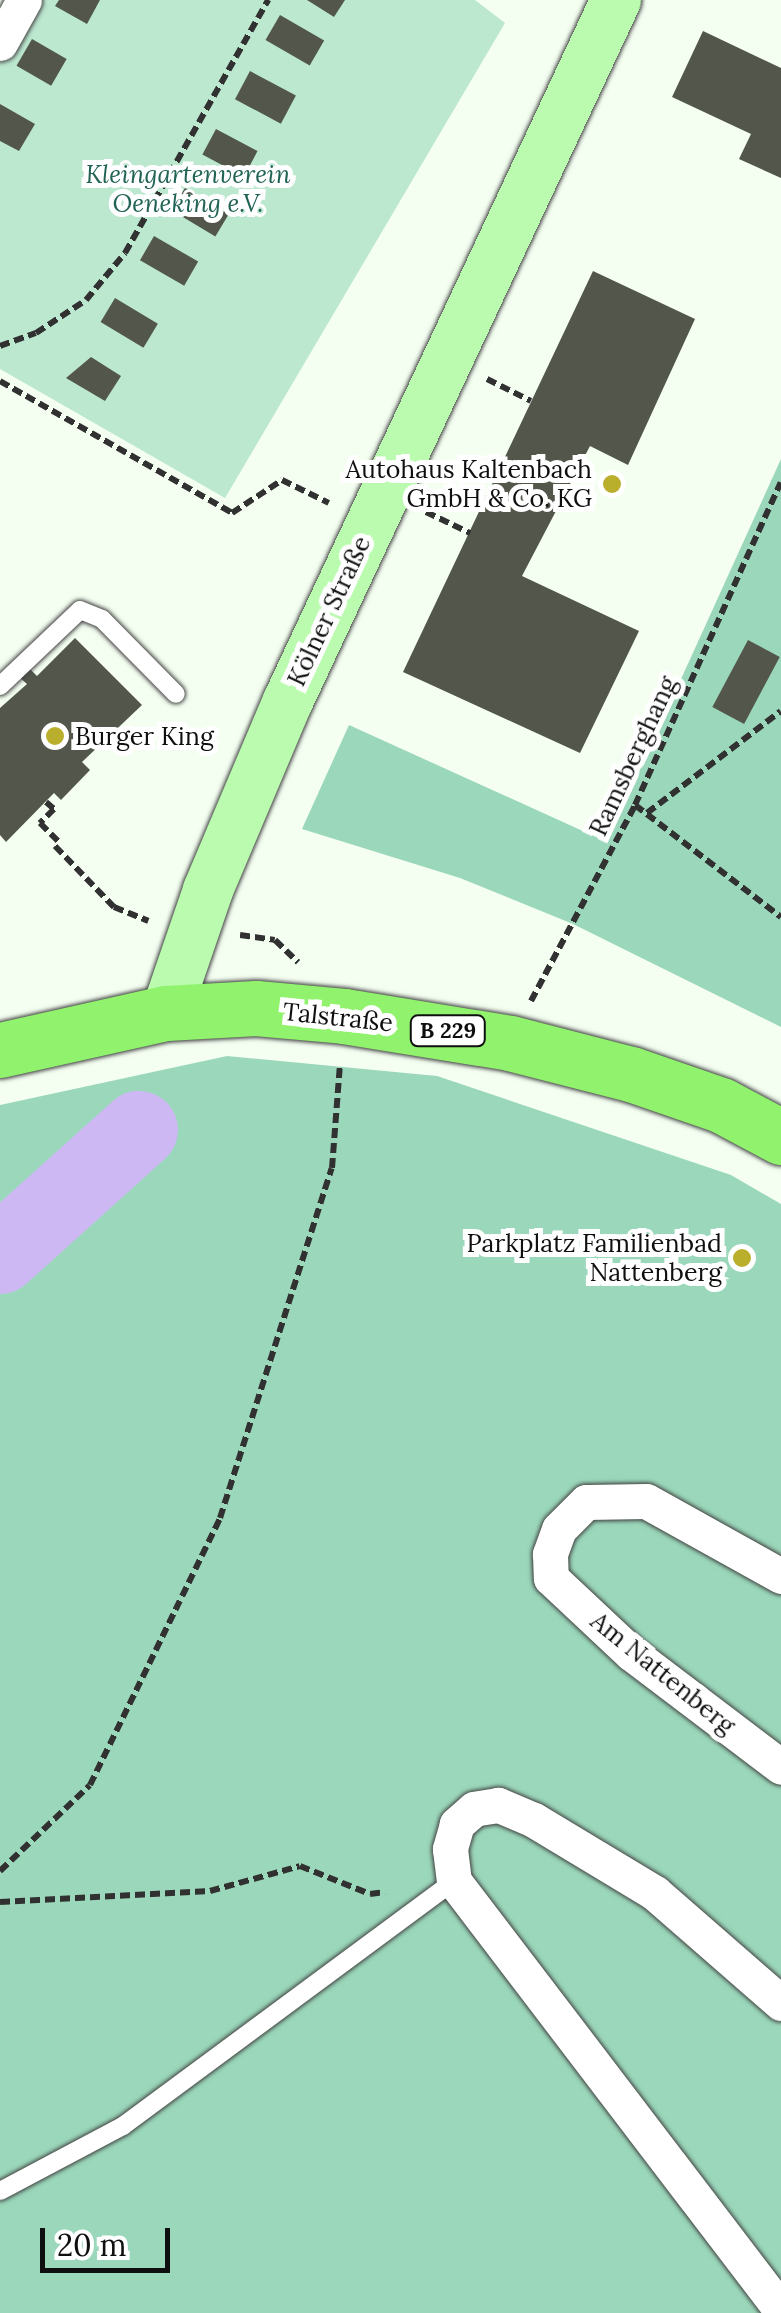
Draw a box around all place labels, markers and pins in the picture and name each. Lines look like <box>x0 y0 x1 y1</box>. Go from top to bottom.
place label: Autohaus Kaltenbach GmbH & Co. KG <box>345 455 592 514</box>
marker: Autohaus Kaltenbach GmbH & Co. KG <box>601 473 623 495</box>
place label: Burger King <box>75 721 214 751</box>
marker: Burger King <box>44 725 66 747</box>
place label: Parkplatz Familienbad Nattenberg <box>467 1229 722 1288</box>
marker: Parkplatz Familienbad Nattenberg <box>731 1247 753 1269</box>

